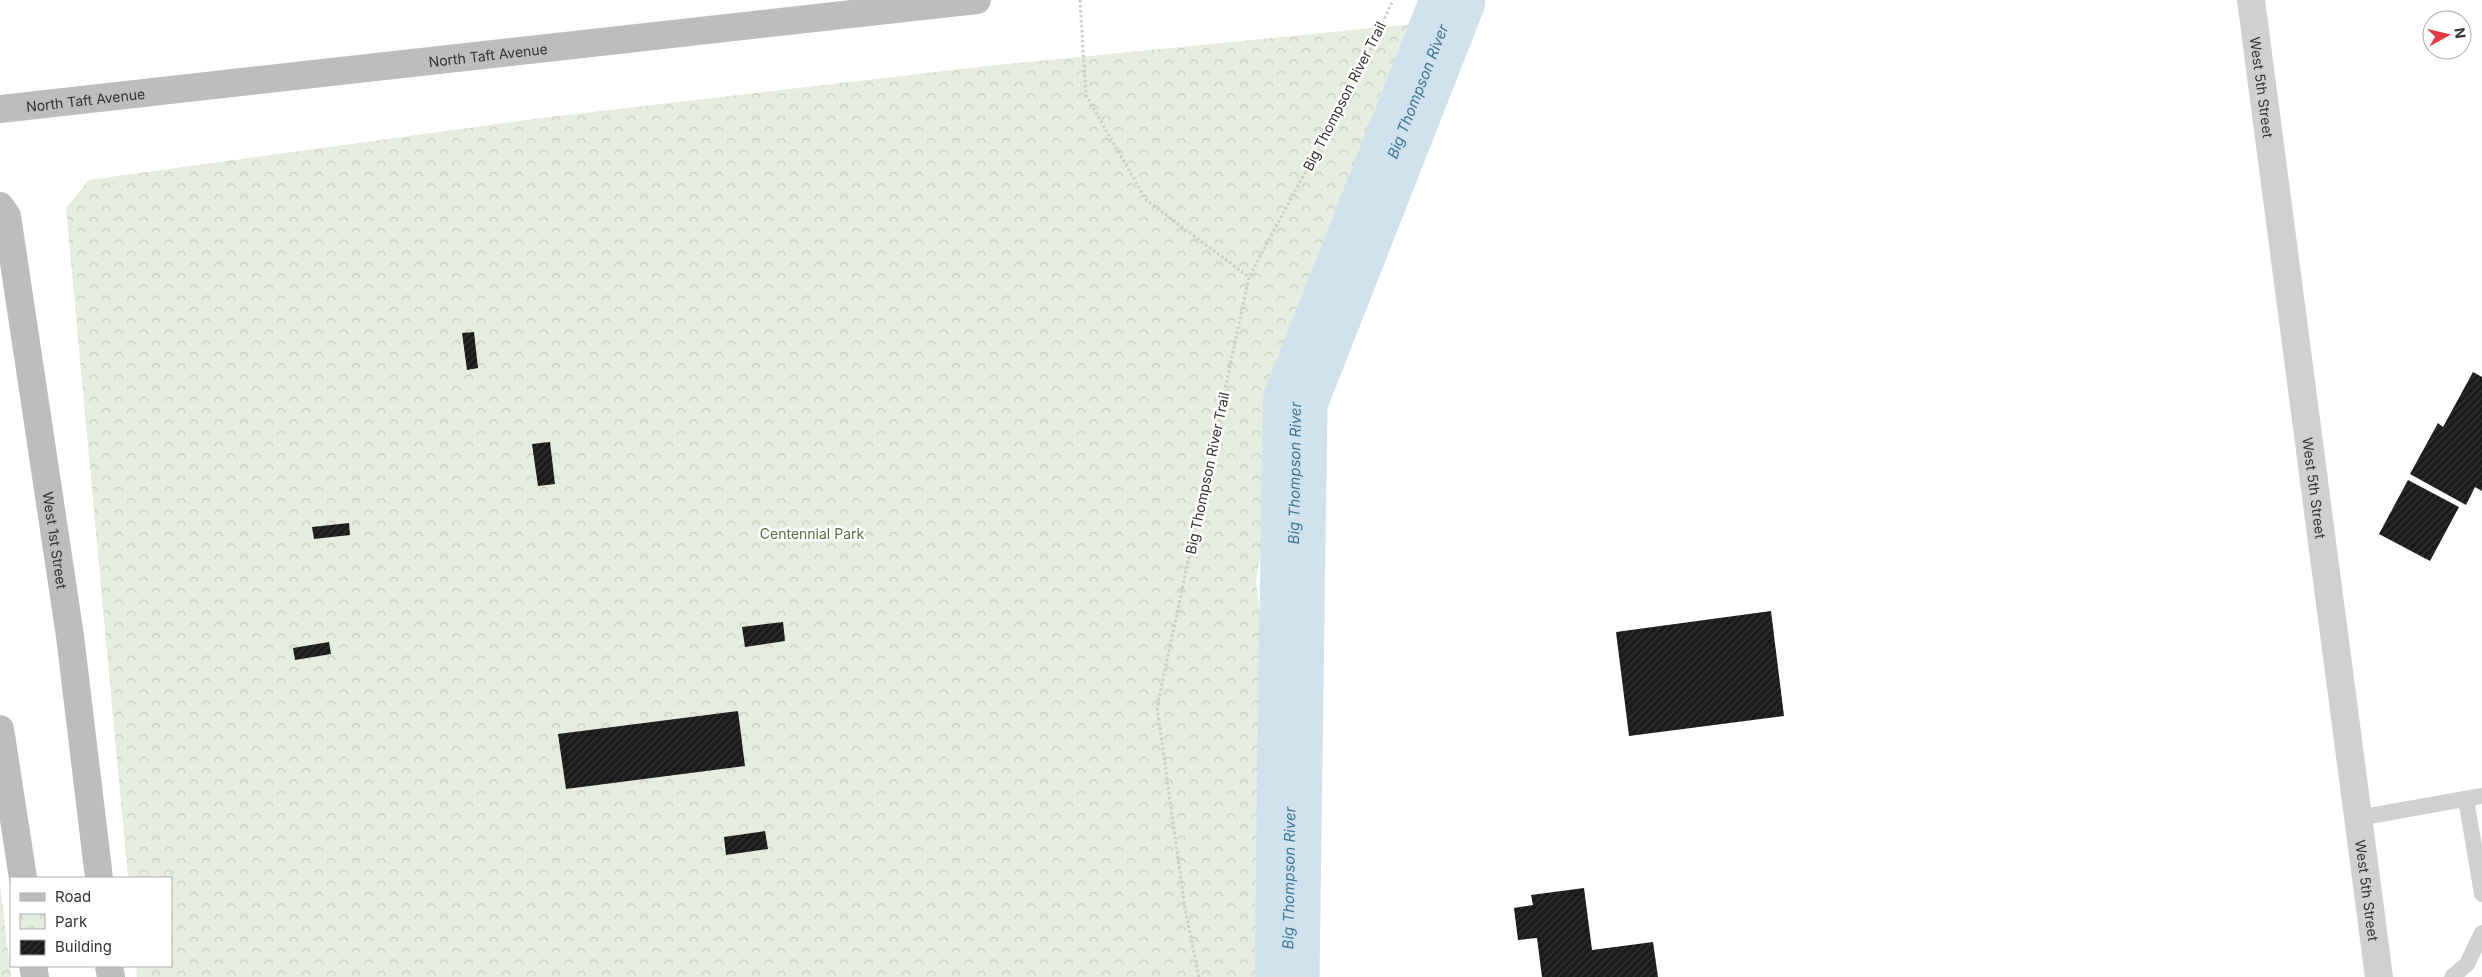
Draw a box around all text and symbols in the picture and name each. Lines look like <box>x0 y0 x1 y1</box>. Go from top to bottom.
north arrow <box>2422 10 2472 60</box>
street label: Big Thompson River Trail <box>1299 19 1389 173</box>
water label: Big Thompson River <box>1382 21 1452 161</box>
text: N <box>2451 27 2470 40</box>
street label: West 5th Street <box>2247 36 2278 139</box>
street label: North Taft Avenue <box>428 39 548 70</box>
street label: North Taft Avenue <box>25 84 146 115</box>
street label: Big Thompson River Trail <box>1182 390 1232 556</box>
water label: Big Thompson River <box>1284 401 1305 544</box>
street label: West 5th Street <box>2300 436 2330 540</box>
street label: West 1st Street <box>40 490 71 590</box>
park label: Centennial Park <box>760 525 864 542</box>
water label: Big Thompson River <box>1278 806 1299 949</box>
street label: West 5th Street <box>2353 839 2383 943</box>
legend <box>10 877 172 967</box>
text: Road <box>55 887 91 906</box>
text: Park <box>55 912 88 931</box>
text: Building <box>55 937 112 956</box>

